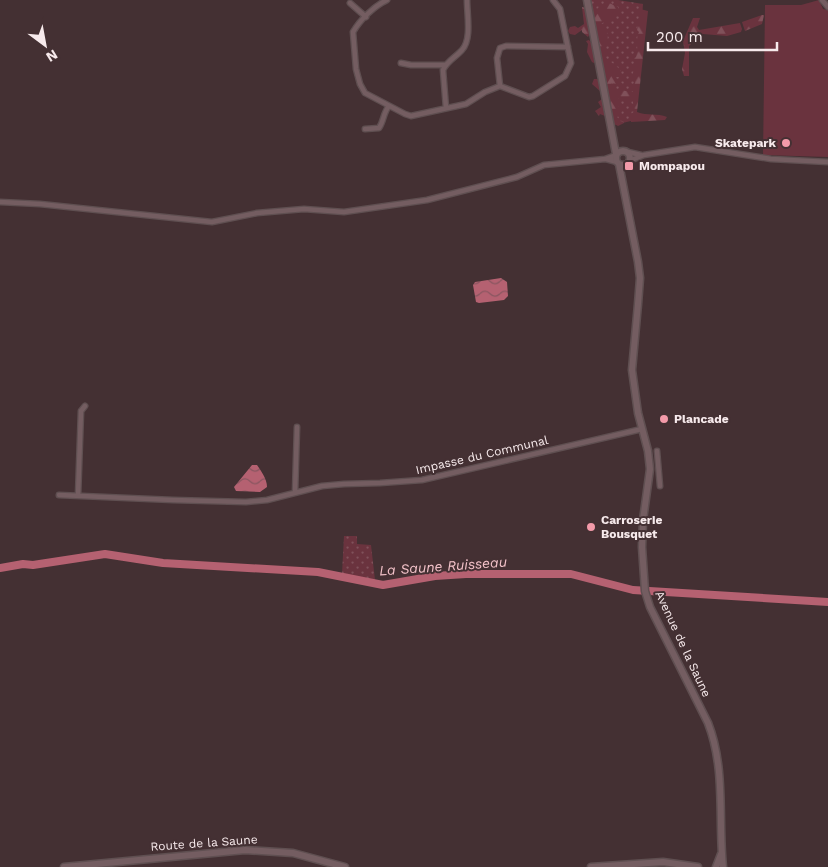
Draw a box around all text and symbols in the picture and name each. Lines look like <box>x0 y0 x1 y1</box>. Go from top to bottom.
north arrow <box>20 20 70 70</box>
scale bar <box>648 20 777 52</box>
text: 200 m <box>656 28 703 46</box>
text: N <box>43 46 61 66</box>
place label: Skatepark <box>715 136 777 150</box>
marker: Skatepark <box>780 137 792 149</box>
place label: Mompapou <box>639 159 705 173</box>
marker: Mompapou <box>623 160 635 172</box>
place label: Plancade <box>674 412 729 426</box>
marker: Plancade <box>658 413 670 425</box>
street label: Impasse du Communal <box>414 433 550 477</box>
place label: Carroserie Bousquet <box>601 513 663 541</box>
marker: Carroserie Bousquet <box>585 521 597 533</box>
water label: La Saune Ruisseau <box>379 554 507 578</box>
street label: Avenue de la Saune <box>652 589 714 699</box>
street label: Route de la Saune <box>150 832 258 854</box>

